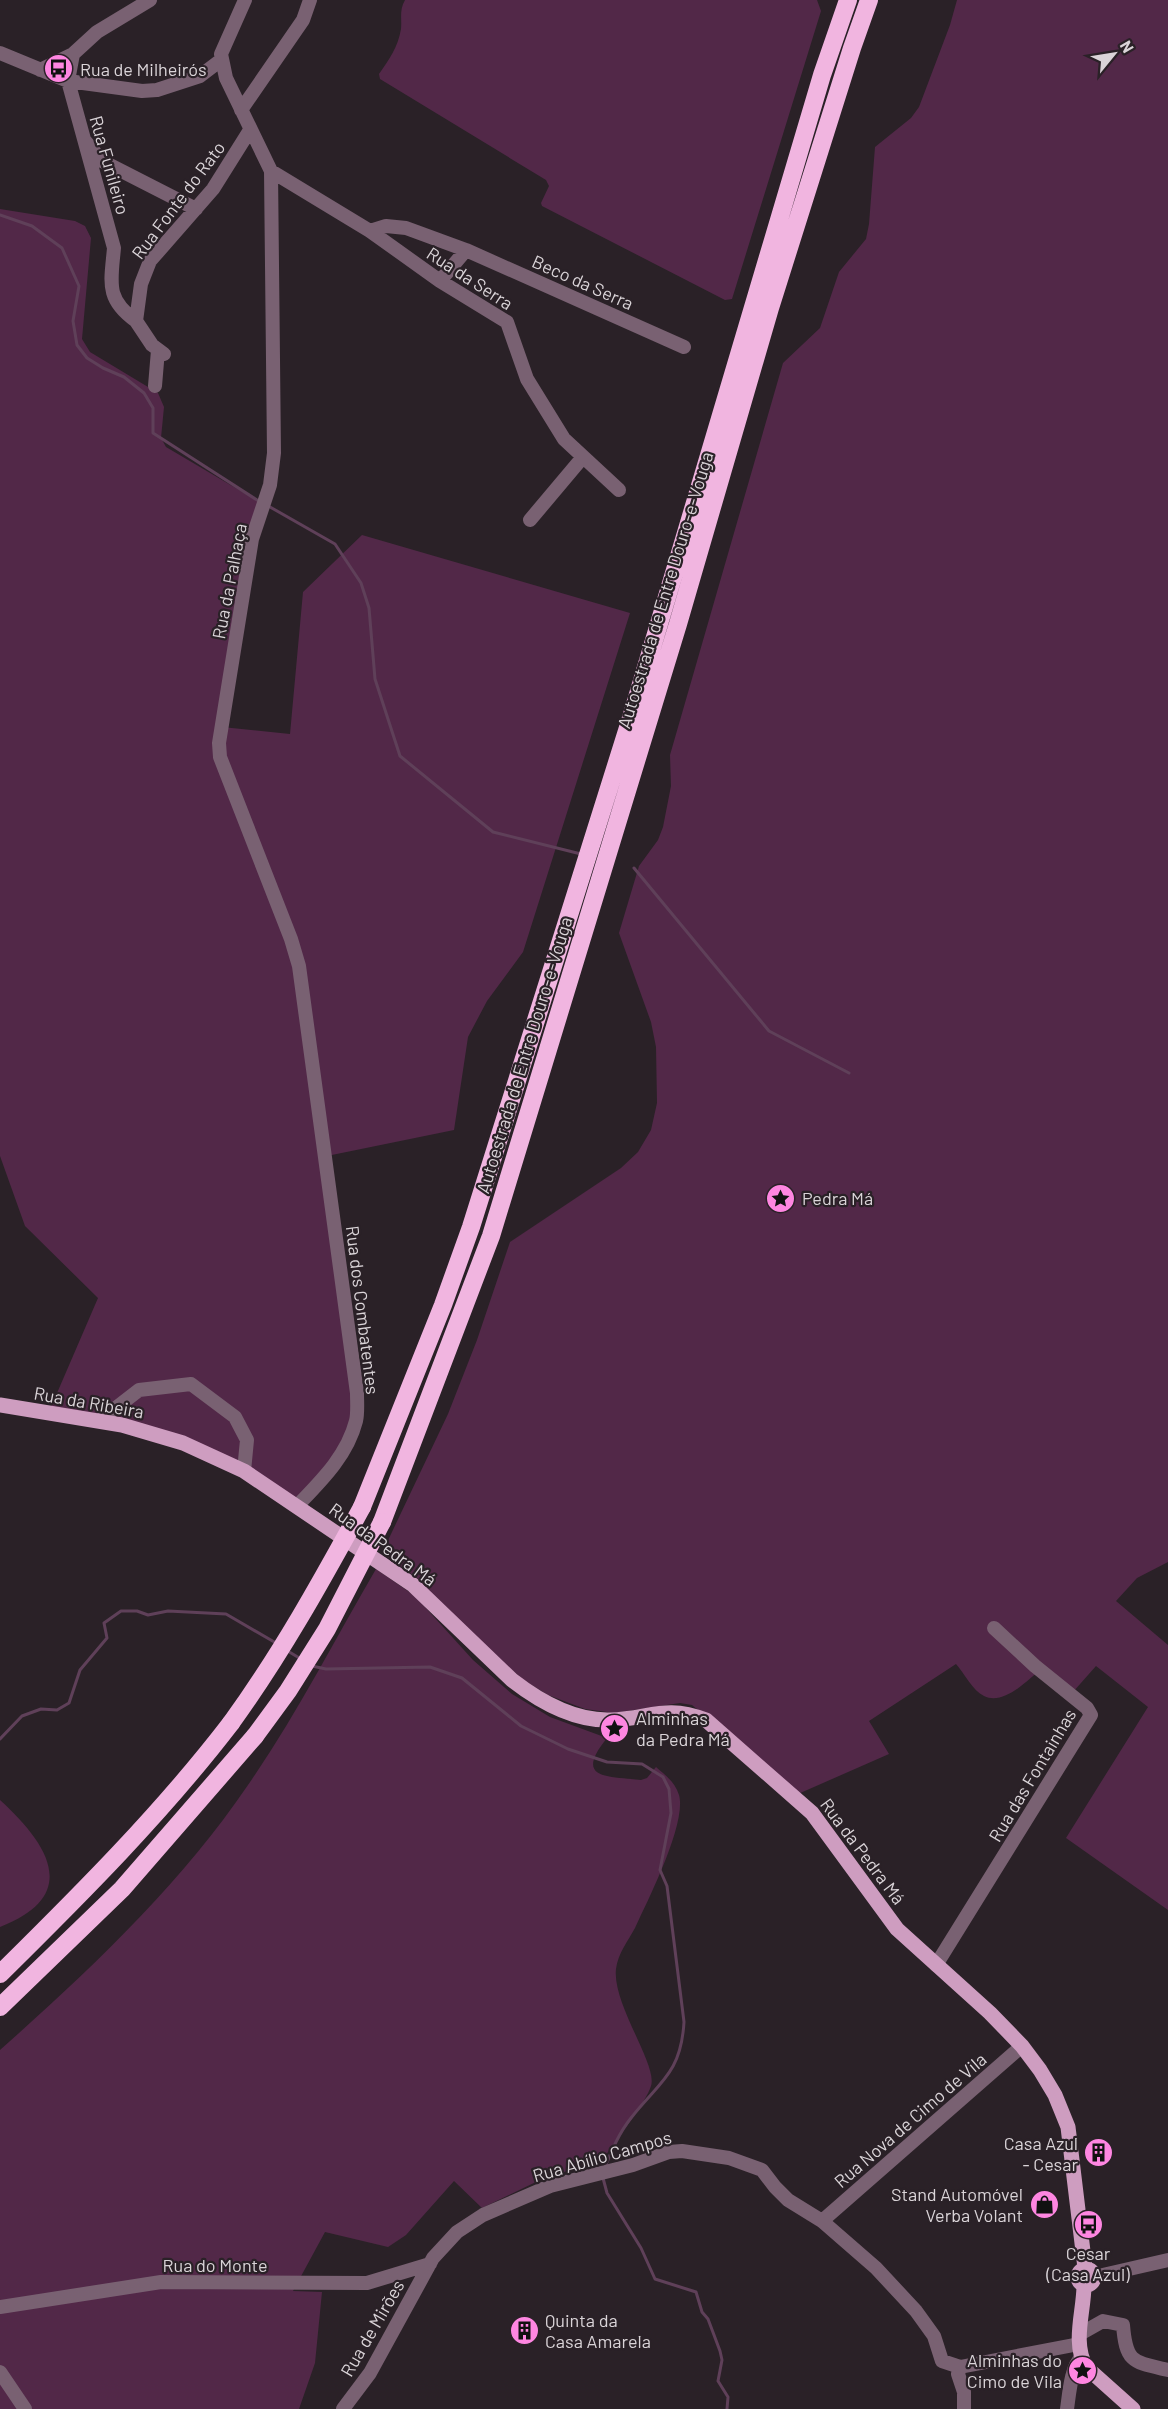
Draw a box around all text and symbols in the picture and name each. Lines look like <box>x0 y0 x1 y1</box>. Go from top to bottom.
north arrow <box>1084 24 1144 84</box>
text: N <box>1117 37 1138 56</box>
bus stop icon: Rua de Milheirós <box>43 53 75 85</box>
place label: Rua de Milheirós <box>80 58 207 80</box>
street label: Rua Funileiro <box>85 113 135 217</box>
street label: Rua Fonte do Rato <box>127 137 229 263</box>
street label: Rua da Serra <box>423 242 517 314</box>
street label: Beco da Serra <box>529 250 637 314</box>
street label: Autoestrada de Entre Douro-e-Vouga <box>612 449 718 731</box>
street label: Rua da Palhaça <box>207 521 251 641</box>
street label: Autoestrada de Entre Douro-e-Vouga <box>471 914 577 1196</box>
place icon: Pedra Má <box>765 1182 797 1214</box>
place label: Pedra Má <box>802 1187 873 1209</box>
street label: Rua dos Combatentes <box>342 1224 384 1396</box>
street label: Rua da Ribeira <box>32 1382 146 1422</box>
street label: Rua da Pedra Má <box>325 1498 441 1590</box>
street label: Rua das Fontainhas <box>984 1704 1080 1846</box>
place label: Alminhas da Pedra Má <box>636 1707 730 1750</box>
place icon: Alminhas da Pedra Má <box>599 1712 631 1744</box>
street label: Rua da Pedra Má <box>816 1794 910 1908</box>
street label: Rua Nova de Cimo de Vila <box>829 2048 991 2192</box>
street label: Rua Abílio Campos <box>530 2126 674 2186</box>
place label: Casa Azul - Cesar <box>1004 2132 1078 2175</box>
building icon: Casa Azul - Cesar <box>1083 2137 1115 2169</box>
place label: Stand Automóvel Verba Volant <box>891 2183 1023 2226</box>
shop icon: Stand Automóvel Verba Volant <box>1028 2188 1060 2220</box>
bus stop icon: Cesar (Casa Azul) <box>1072 2208 1104 2240</box>
place label: Cesar (Casa Azul) <box>1045 2242 1130 2285</box>
street label: Rua do Monte <box>163 2254 267 2276</box>
street label: Rua de Mirões <box>335 2276 409 2380</box>
place label: Quinta da Casa Amarela <box>545 2309 651 2352</box>
building icon: Quinta da Casa Amarela <box>508 2314 540 2346</box>
place label: Alminhas do Cimo de Vila <box>967 2349 1062 2392</box>
place icon: Alminhas do Cimo de Vila <box>1067 2354 1099 2386</box>

